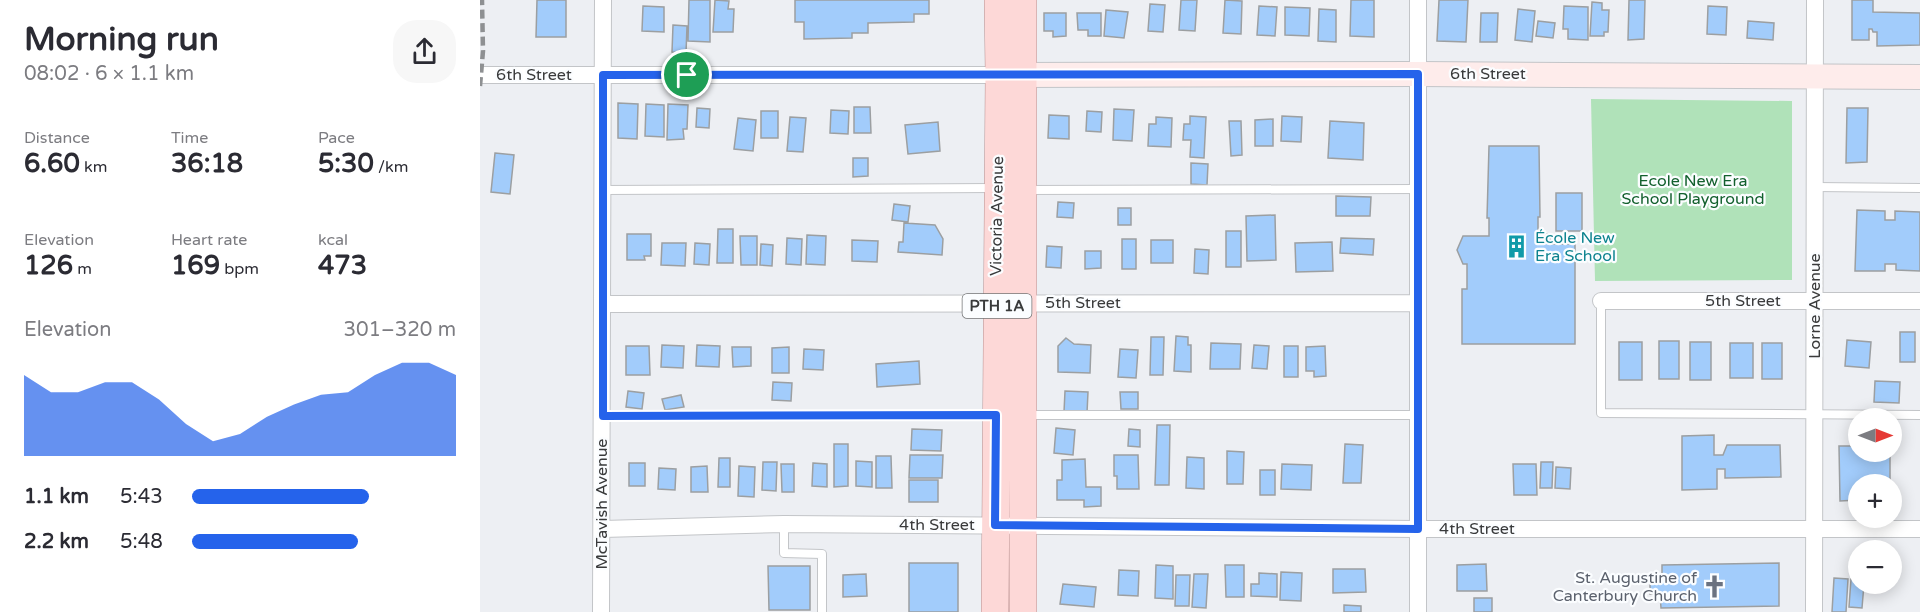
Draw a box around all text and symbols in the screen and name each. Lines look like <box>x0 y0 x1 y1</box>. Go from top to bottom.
text: Morning run <box>24 20 219 59</box>
button: share <box>393 20 456 83</box>
pin <box>661 49 712 100</box>
icon: arrive <box>670 58 703 91</box>
text: 08:02 · 6 × 1.1 km <box>24 62 194 86</box>
street label: 6th Street <box>1450 64 1526 84</box>
street label: 6th Street <box>496 65 572 85</box>
text: Distance <box>24 128 90 148</box>
text: Time <box>171 128 208 148</box>
text: Pace <box>318 128 355 148</box>
text: 6.60 <box>24 148 80 179</box>
text: 36:18 <box>171 148 243 179</box>
text: 5:30 <box>318 148 374 179</box>
street label: Victoria Avenue <box>986 156 1008 276</box>
text: km <box>80 157 107 177</box>
text: /km <box>374 157 408 177</box>
park label: Ecole New Era School Playground <box>1622 171 1765 209</box>
place label: École New Era School <box>1535 228 1616 266</box>
text: Elevation <box>24 230 94 250</box>
text: Heart rate <box>171 230 247 250</box>
text: kcal <box>318 230 348 250</box>
building icon: École New Era School <box>1504 234 1530 260</box>
text: 126 <box>24 250 73 281</box>
text: 169 <box>171 250 220 281</box>
text: 473 <box>318 250 367 281</box>
street label: Lorne Avenue <box>1805 253 1825 359</box>
text: m <box>73 259 92 279</box>
text: bpm <box>220 259 259 279</box>
street label: 5th Street <box>1705 291 1781 311</box>
street label: 5th Street <box>1045 293 1121 313</box>
road number: PTH 1A <box>962 294 1032 318</box>
text: Elevation <box>24 318 111 342</box>
text: 301–320 m <box>343 318 456 342</box>
north arrow <box>1848 408 1902 462</box>
map controls <box>1848 408 1902 594</box>
street label: McTavish Avenue <box>592 439 612 569</box>
button: + <box>1848 474 1902 528</box>
text: 1.1 km <box>24 485 89 509</box>
text: 5:43 <box>120 485 163 509</box>
street label: 4th Street <box>899 515 975 535</box>
street label: 4th Street <box>1439 519 1515 539</box>
text: 2.2 km <box>24 530 89 554</box>
text: 5:48 <box>120 530 163 554</box>
button: − <box>1848 540 1902 594</box>
place label: St. Augustine of Canterbury Church <box>1553 568 1698 606</box>
church icon: St. Augustine of Canterbury Church <box>1702 574 1728 600</box>

